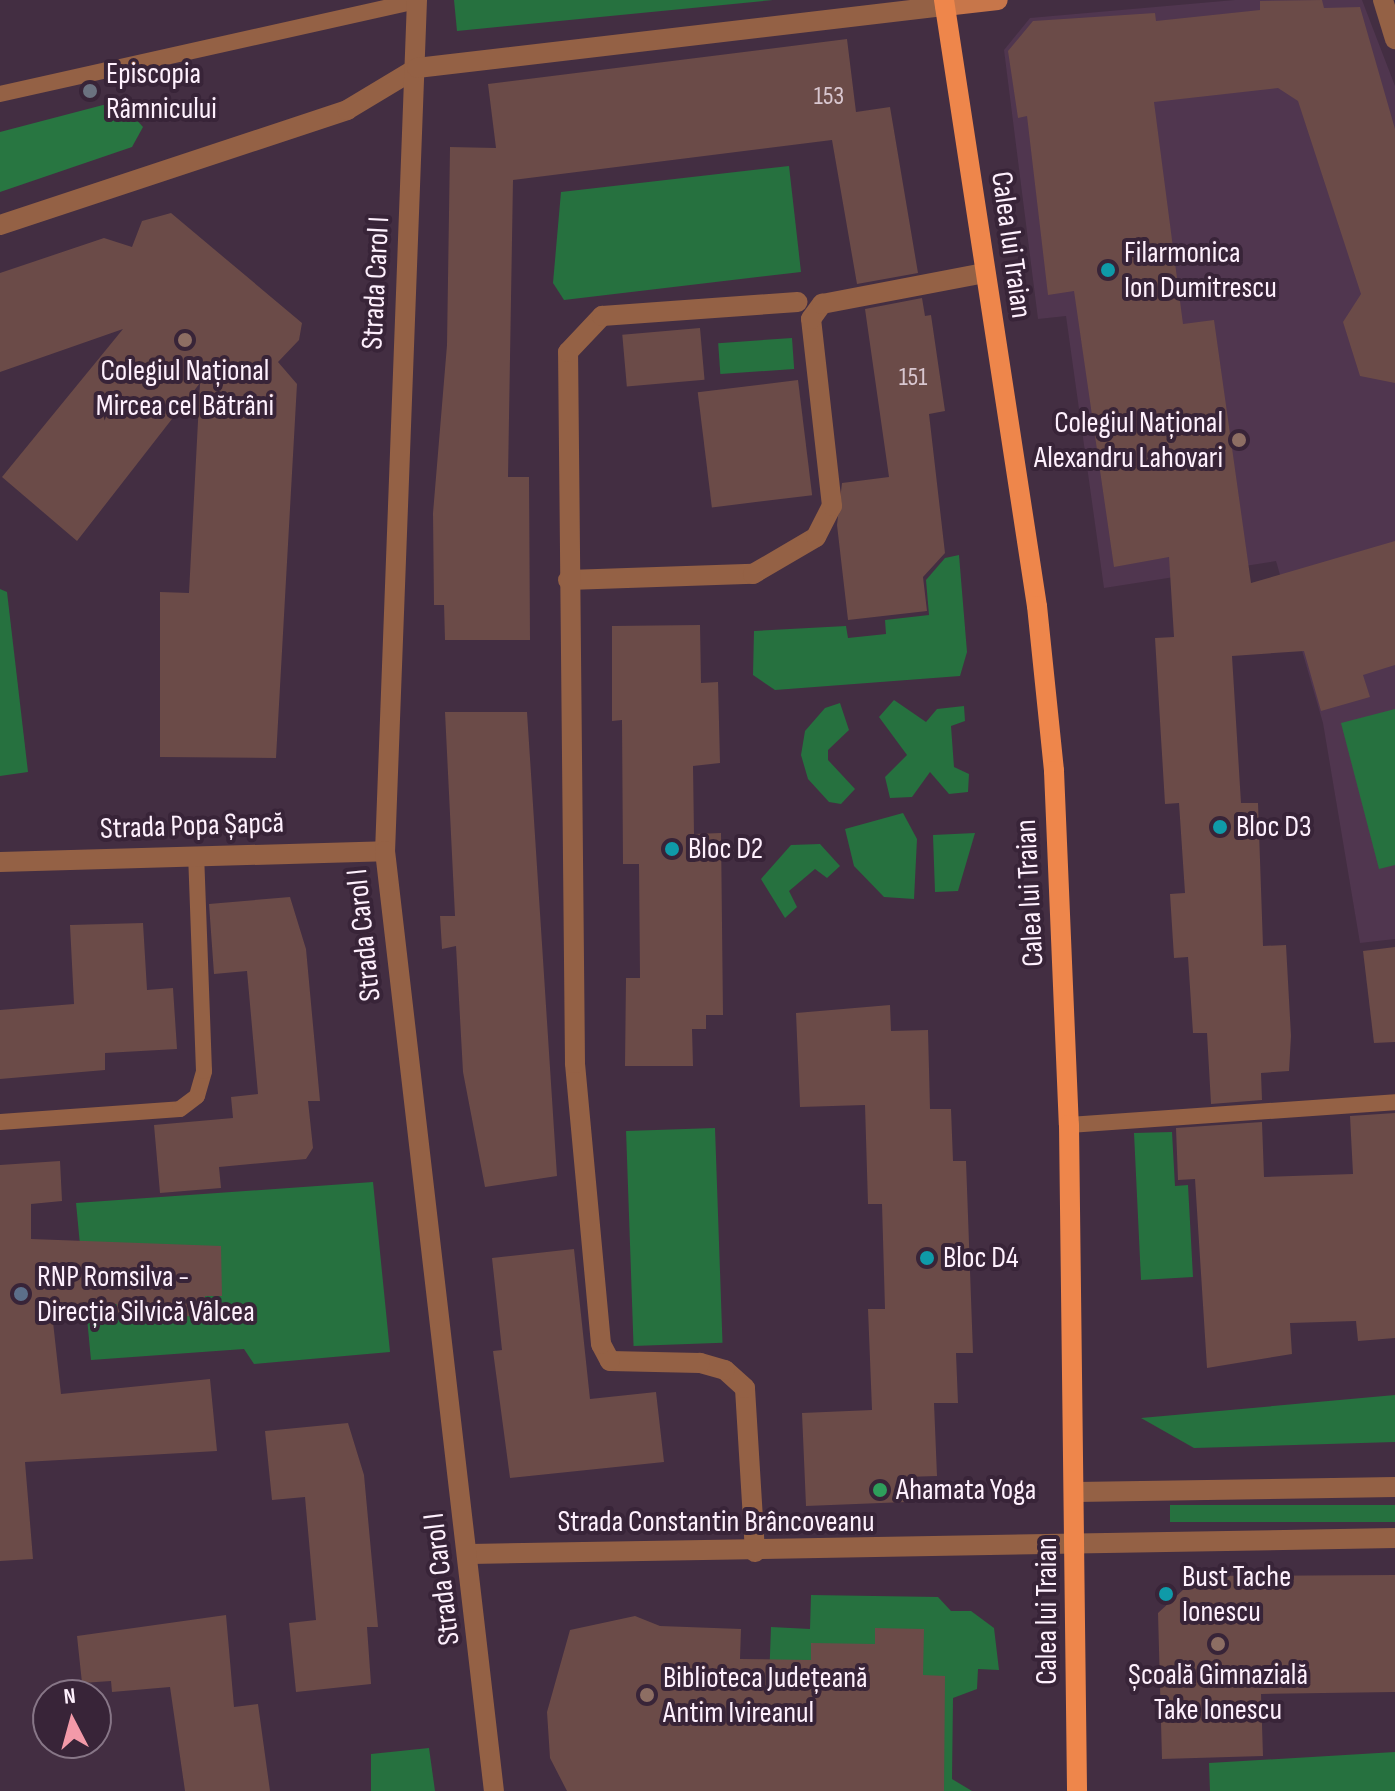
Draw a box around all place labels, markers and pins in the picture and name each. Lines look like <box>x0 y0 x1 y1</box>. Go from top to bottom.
place label: Episcopia Râmnicului <box>106 56 217 126</box>
marker: Episcopia Râmnicului <box>81 82 99 100</box>
place label: Filarmonica Ion Dumitrescu <box>1124 235 1277 306</box>
marker: Filarmonica Ion Dumitrescu <box>1099 261 1117 279</box>
marker: Colegiul Național Mircea cel Bătrâni <box>176 331 194 349</box>
place label: Colegiul Național Mircea cel Bătrâni <box>96 353 274 424</box>
place label: Colegiul Național Alexandru Lahovari <box>1034 405 1223 476</box>
marker: Colegiul Național Alexandru Lahovari <box>1230 431 1248 449</box>
place label: Bloc D3 <box>1236 809 1311 845</box>
marker: Bloc D3 <box>1211 818 1229 836</box>
place label: Bloc D2 <box>688 831 763 867</box>
marker: Bloc D2 <box>663 840 681 858</box>
place label: Bloc D4 <box>943 1240 1018 1276</box>
marker: Bloc D4 <box>918 1249 936 1267</box>
place label: RNP Romsilva - Direcția Silvică Vâlcea <box>37 1259 255 1330</box>
marker: RNP Romsilva - Direcția Silvică Vâlcea <box>12 1285 30 1303</box>
place label: Ahamata Yoga <box>896 1472 1036 1508</box>
marker: Ahamata Yoga <box>871 1481 889 1499</box>
place label: Bust Tache Ionescu <box>1182 1559 1291 1630</box>
marker: Bust Tache Ionescu <box>1157 1585 1175 1603</box>
marker: Școală Gimnazială Take Ionescu <box>1209 1635 1227 1653</box>
place label: Școală Gimnazială Take Ionescu <box>1128 1657 1308 1728</box>
place label: Biblioteca Județeană Antim Ivireanul <box>663 1660 868 1730</box>
marker: Biblioteca Județeană Antim Ivireanul <box>638 1686 656 1704</box>

